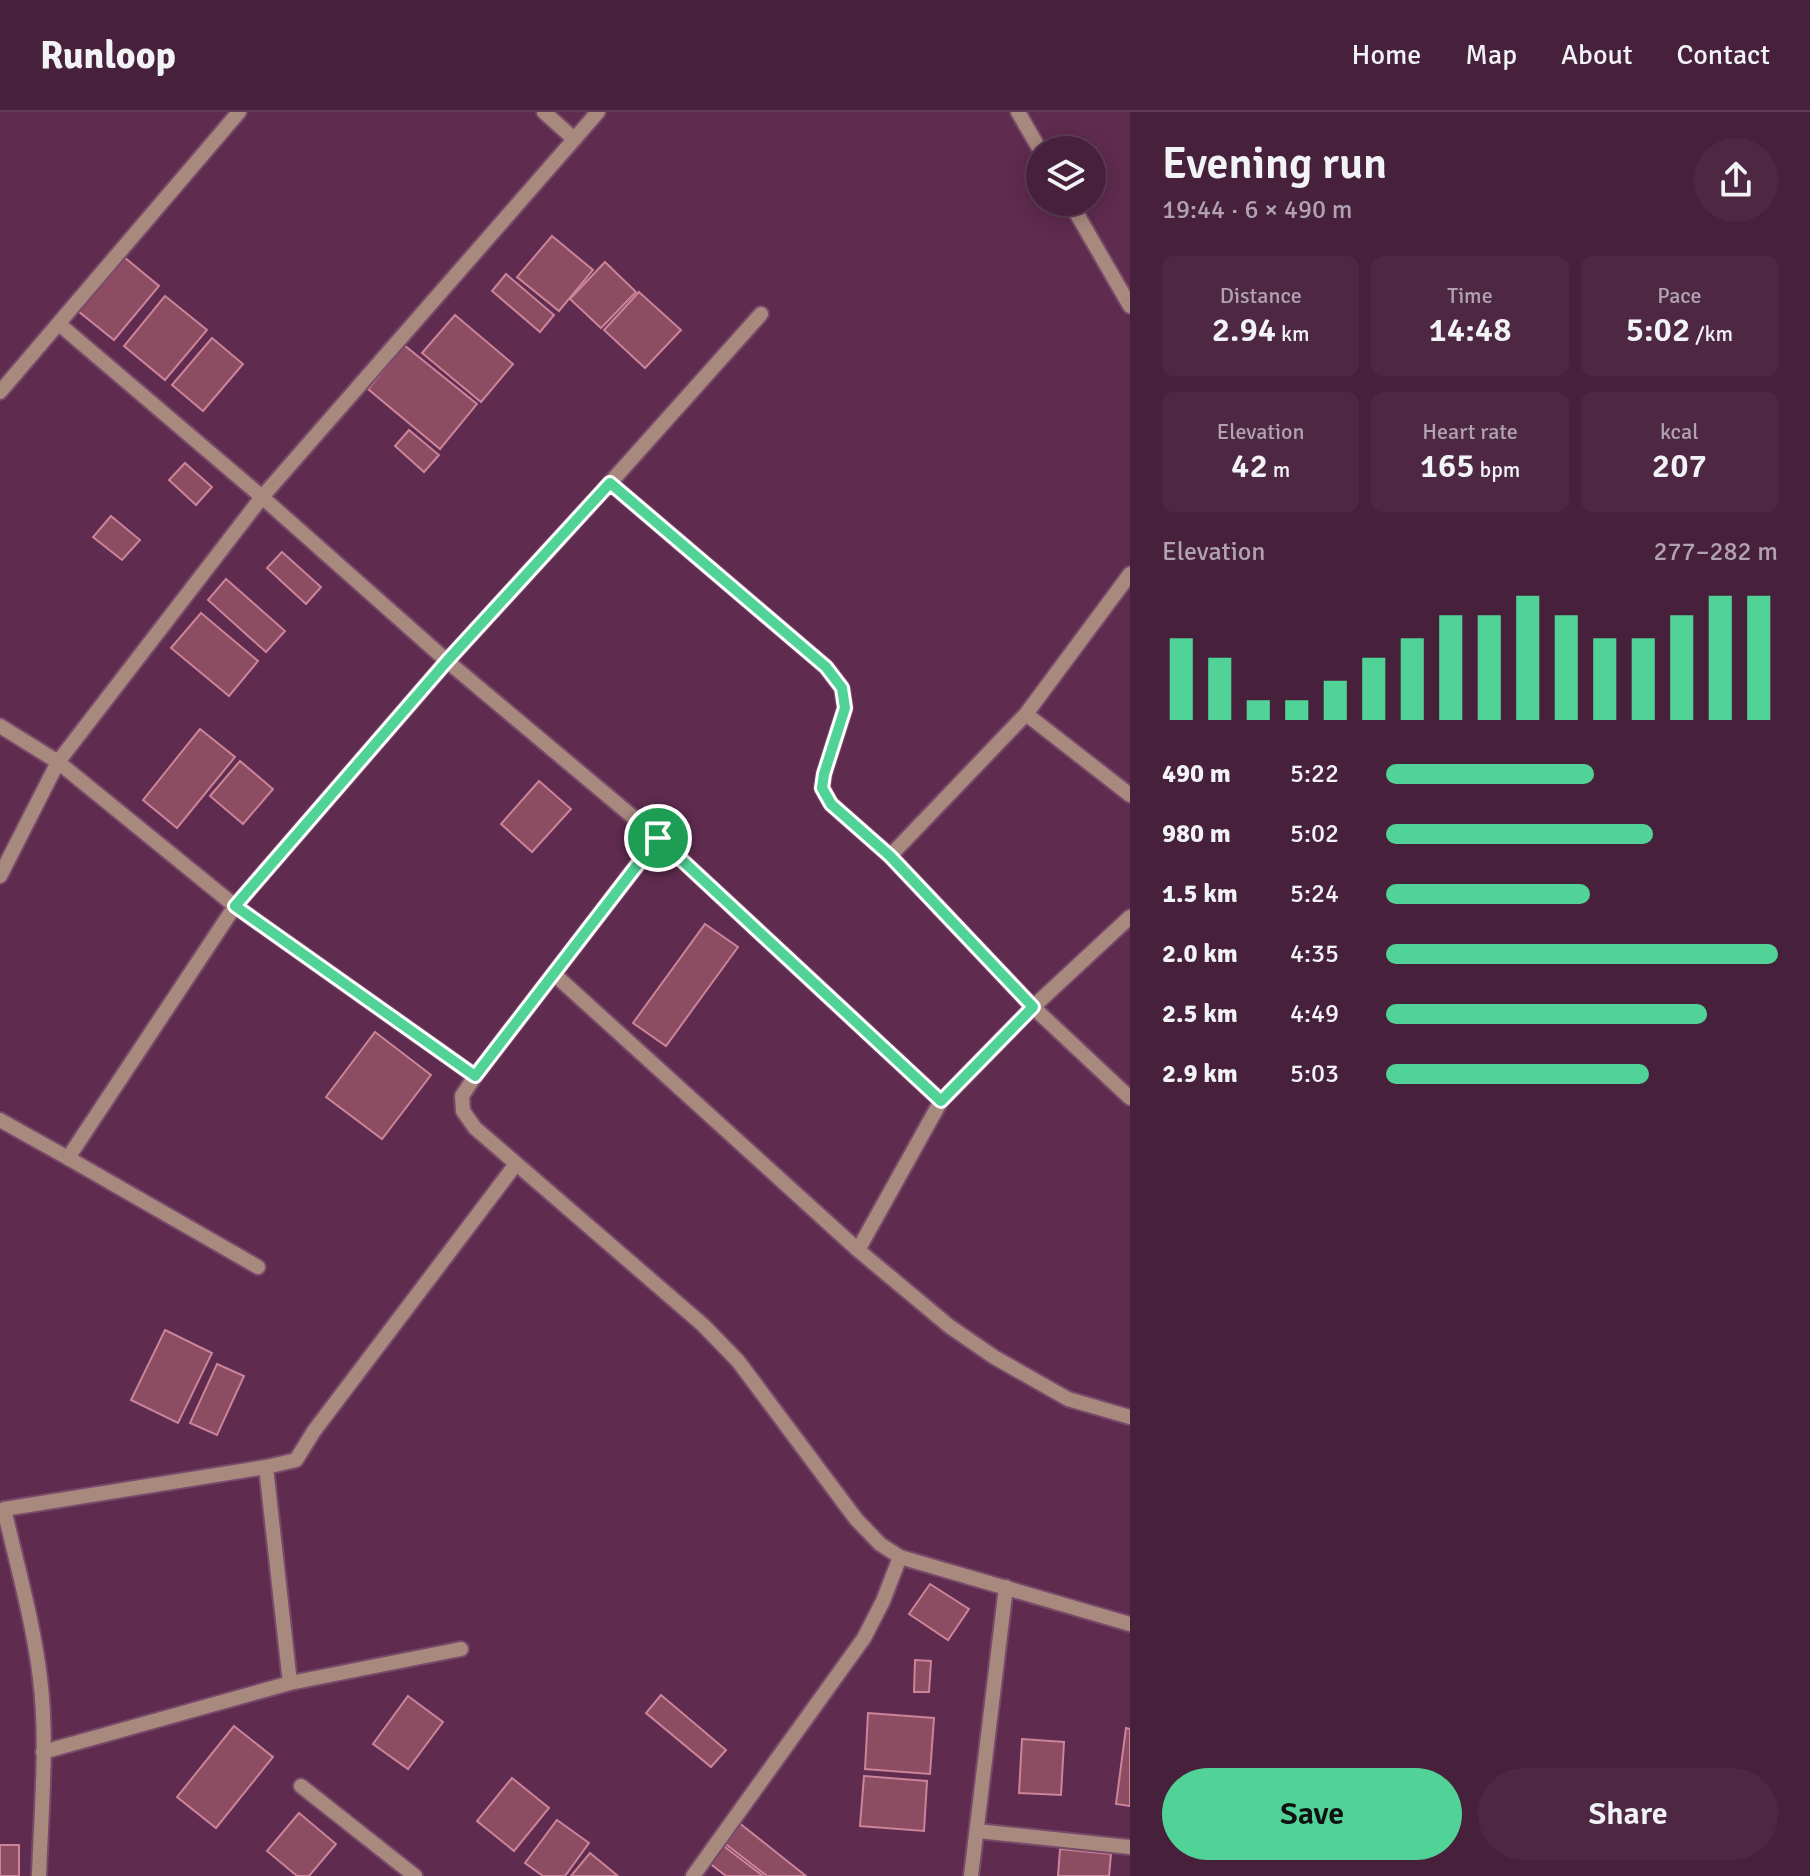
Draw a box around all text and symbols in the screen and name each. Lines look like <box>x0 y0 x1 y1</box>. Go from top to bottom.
text: Runloop <box>40 32 176 79</box>
text: Home <box>1352 38 1421 72</box>
text: Map <box>1465 38 1517 72</box>
text: About <box>1561 38 1633 72</box>
text: Contact <box>1677 38 1770 72</box>
map controls <box>1026 136 1106 216</box>
button: layers <box>1026 136 1106 216</box>
text: Evening run <box>1162 137 1387 191</box>
button: share <box>1694 138 1778 222</box>
text: 19:44 · 6 × 490 m <box>1162 194 1353 226</box>
text: Distance <box>1220 282 1302 309</box>
text: Time <box>1447 282 1493 309</box>
text: Pace <box>1657 282 1701 309</box>
text: 2.94 <box>1212 309 1276 351</box>
text: 14:48 <box>1428 309 1512 351</box>
text: 5:02 <box>1626 309 1690 351</box>
text: km <box>1276 320 1310 347</box>
text: /km <box>1690 320 1733 347</box>
text: Elevation <box>1217 418 1304 445</box>
text: Heart rate <box>1422 418 1518 445</box>
text: kcal <box>1660 418 1699 445</box>
text: 42 <box>1231 445 1268 487</box>
text: 165 <box>1420 445 1475 487</box>
text: 207 <box>1652 445 1707 487</box>
text: m <box>1268 456 1290 483</box>
text: bpm <box>1475 456 1520 483</box>
text: Elevation <box>1162 536 1266 568</box>
text: 277–282 m <box>1654 536 1778 568</box>
text: 490 m <box>1162 758 1231 790</box>
text: 5:22 <box>1290 758 1339 790</box>
pin <box>624 804 692 872</box>
icon: arrive <box>636 816 680 860</box>
text: 980 m <box>1162 818 1231 850</box>
text: 5:02 <box>1290 818 1339 850</box>
text: 1.5 km <box>1162 878 1238 910</box>
text: 5:24 <box>1290 878 1339 910</box>
text: 2.0 km <box>1162 938 1238 970</box>
text: 4:35 <box>1290 938 1339 970</box>
text: 2.5 km <box>1162 998 1238 1030</box>
text: 4:49 <box>1290 998 1339 1030</box>
text: 2.9 km <box>1162 1058 1238 1090</box>
text: 5:03 <box>1290 1058 1339 1090</box>
button: Save <box>1162 1768 1462 1860</box>
button: Share <box>1478 1768 1778 1860</box>

